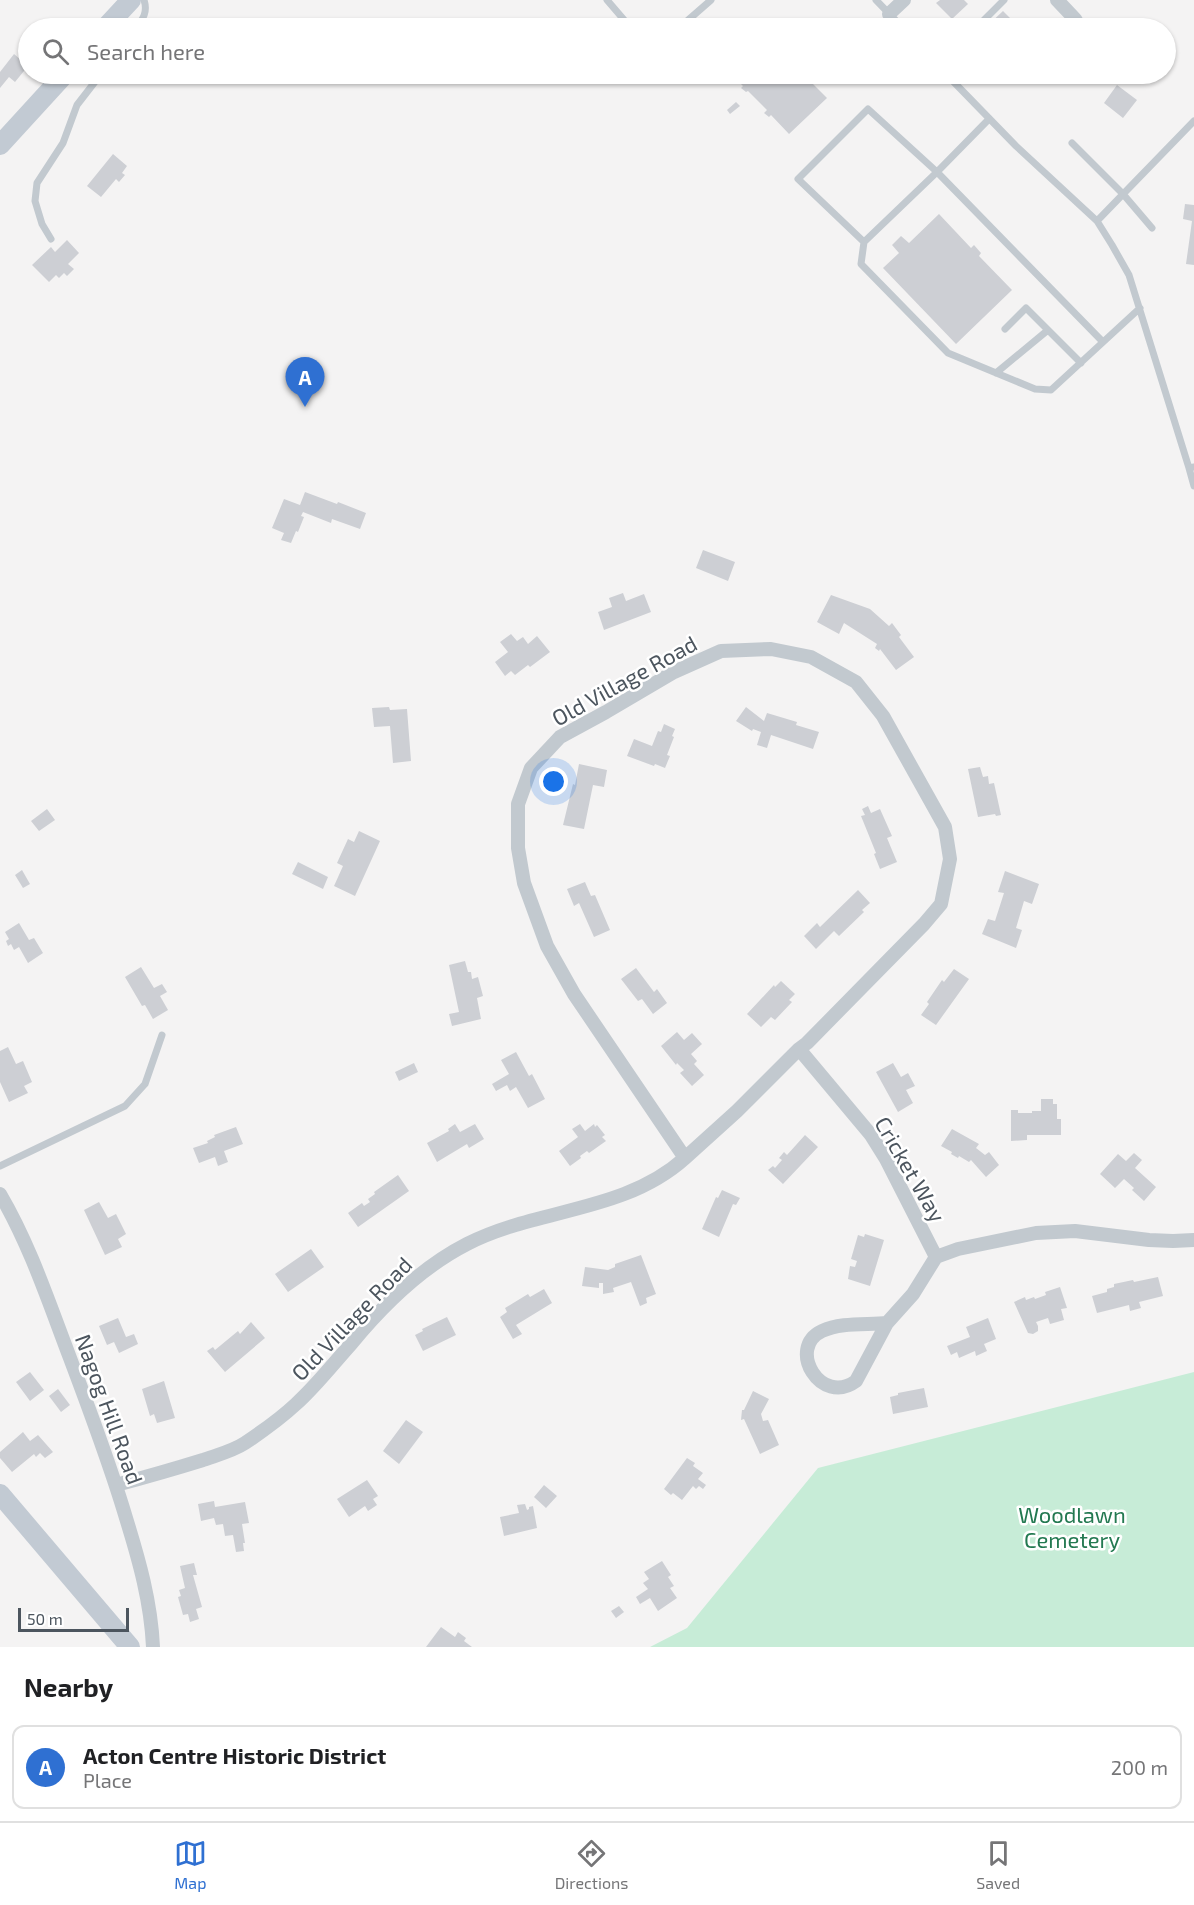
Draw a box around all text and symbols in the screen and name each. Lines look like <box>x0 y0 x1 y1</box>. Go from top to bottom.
search box <box>18 18 1176 84</box>
icon: search <box>39 35 72 68</box>
text: Search here <box>87 38 205 64</box>
pin: A <box>286 358 324 407</box>
street label: Old Village Road <box>547 629 701 731</box>
your location <box>539 767 568 796</box>
street label: Cricket Way <box>870 1112 952 1227</box>
street label: Old Village Road <box>285 1251 417 1385</box>
street label: Nagog Hill Road <box>71 1330 149 1488</box>
park label: Woodlawn Cemetery <box>1018 1501 1126 1552</box>
scale bar <box>18 1605 129 1632</box>
text: 50 m <box>27 1609 63 1628</box>
text: Nearby <box>24 1671 113 1702</box>
text: Acton Centre Historic District <box>83 1742 386 1768</box>
text: A <box>39 1755 52 1779</box>
text: 200 m <box>1111 1755 1168 1779</box>
text: Place <box>83 1768 132 1792</box>
tab: Map <box>174 1837 207 1892</box>
tab: Directions <box>555 1837 628 1892</box>
tab: Saved <box>976 1837 1020 1892</box>

